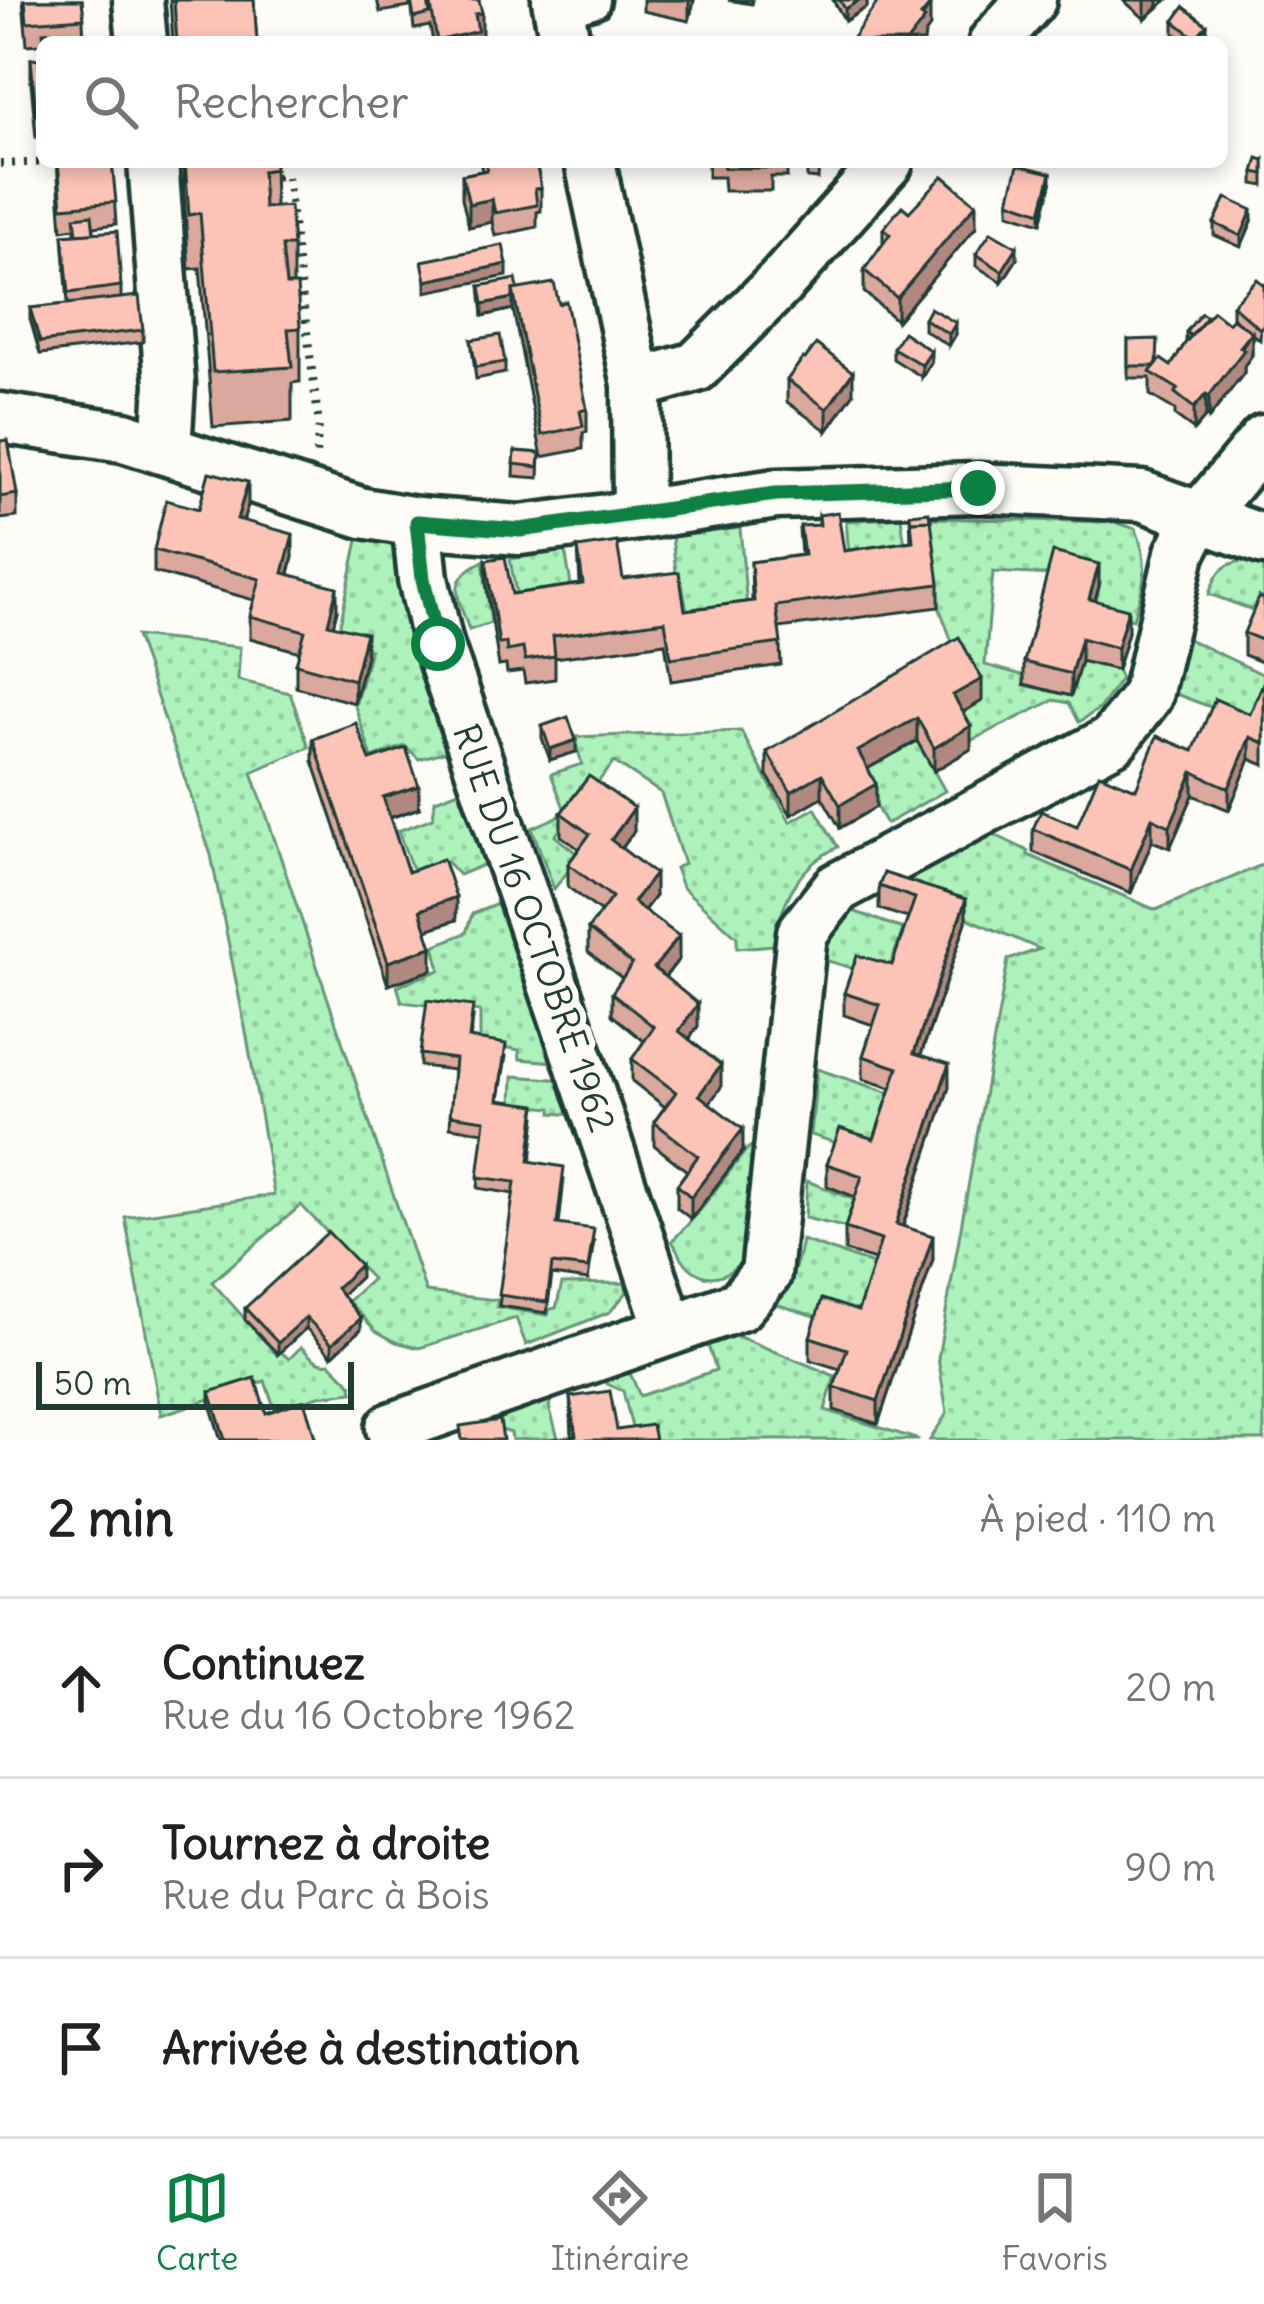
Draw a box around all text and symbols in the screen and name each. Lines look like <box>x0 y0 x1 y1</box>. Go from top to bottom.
search box <box>36 36 1228 168</box>
icon: search <box>78 69 144 135</box>
text: Rechercher <box>174 74 409 130</box>
route end <box>951 461 1005 515</box>
route start <box>411 617 465 671</box>
street label: RUE DU 16 OCTOBRE 1962 <box>443 718 625 1138</box>
scale bar <box>36 1356 354 1409</box>
text: 50 m <box>54 1362 131 1404</box>
text: 2 min <box>48 1486 174 1550</box>
text: À pied · 110 m <box>979 1494 1216 1543</box>
text: Continuez <box>162 1635 365 1691</box>
icon: ahead <box>48 1655 114 1721</box>
text: 20 m <box>1125 1663 1216 1712</box>
text: Rue du 16 Octobre 1962 <box>162 1691 575 1740</box>
text: Tournez à droite <box>162 1815 490 1871</box>
icon: right <box>48 1835 114 1901</box>
text: 90 m <box>1124 1843 1216 1892</box>
text: Rue du Parc à Bois <box>162 1871 489 1920</box>
icon: arrive <box>48 2015 114 2081</box>
text: Arrivée à destination <box>162 2020 580 2076</box>
tab: Carte <box>156 2165 238 2279</box>
tab: Itinéraire <box>551 2165 689 2279</box>
tab: Favoris <box>1001 2165 1108 2279</box>

